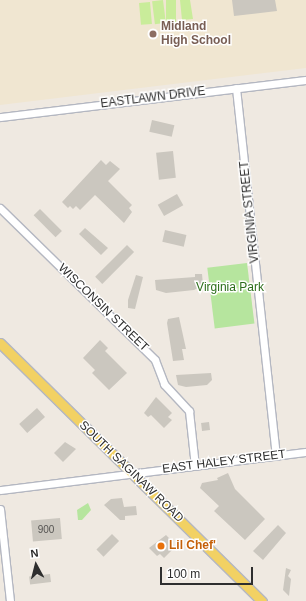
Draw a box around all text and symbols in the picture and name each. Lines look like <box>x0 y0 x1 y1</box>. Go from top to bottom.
place label: Midland High School <box>161 20 231 48</box>
marker: Midland High School <box>148 29 158 39</box>
street label: EASTLAWN DRIVE <box>100 84 206 112</box>
street label: VIRGINIA STREET <box>237 160 263 264</box>
street label: WISCONSIN STREET <box>55 261 151 355</box>
park label: Virginia Park <box>196 281 264 295</box>
street label: SOUTH SAGINAW ROAD <box>76 418 186 526</box>
street label: EAST HALEY STREET <box>161 447 287 477</box>
house number: 900 <box>38 524 54 536</box>
place label: Lil Chef' <box>169 539 216 553</box>
marker: Lil Chef' <box>156 541 166 551</box>
north arrow <box>16 545 56 585</box>
text: N <box>30 547 39 560</box>
scale bar <box>162 559 255 585</box>
text: 100 m <box>167 567 200 581</box>

